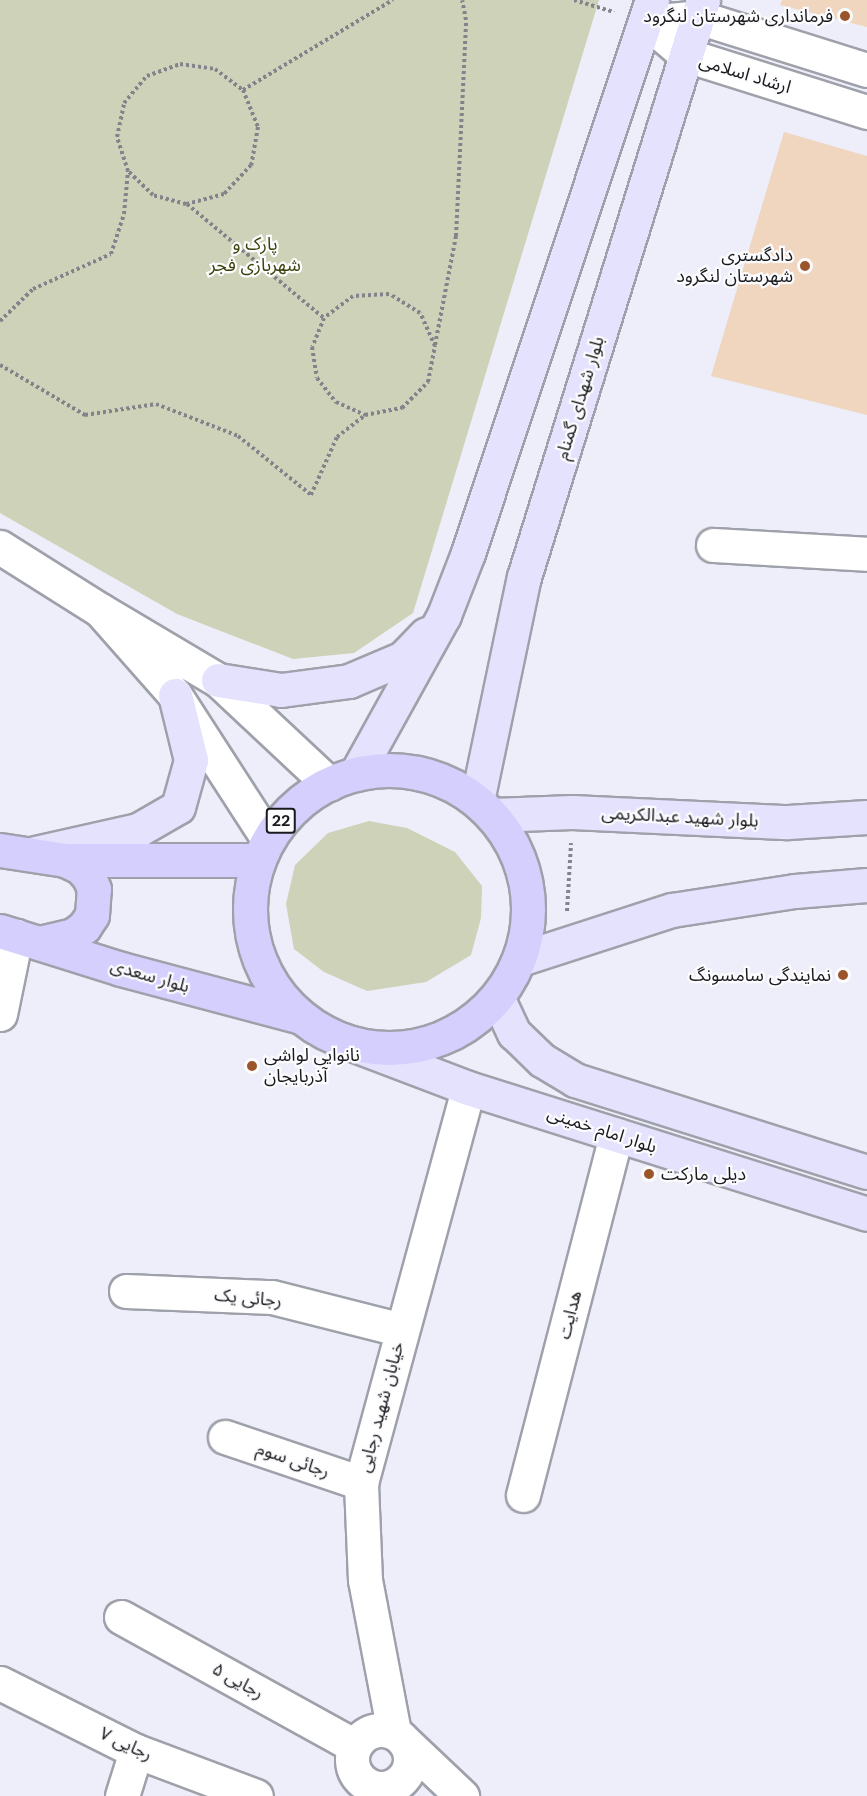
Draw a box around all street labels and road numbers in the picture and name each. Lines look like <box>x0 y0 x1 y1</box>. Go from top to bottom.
street label: ارشاد اسلامی <box>696 50 794 98</box>
street label: بلوار شهدای گمنام <box>551 334 609 462</box>
street label: بلوار شهید عبدالکریمی <box>601 802 759 832</box>
road number: 22 <box>264 808 298 834</box>
street label: بلوار سعدی <box>108 954 192 998</box>
street label: بلوار امام خمینی <box>544 1102 660 1158</box>
street label: رجائی یک <box>213 1284 283 1312</box>
street label: هدایت <box>554 1288 586 1342</box>
street label: خیابان شهید رجایی <box>353 1339 409 1475</box>
street label: رجائی سوم <box>254 1437 332 1483</box>
street label: رجایی ۵ <box>209 1658 267 1704</box>
street label: رجایی ۷ <box>96 1722 156 1766</box>

